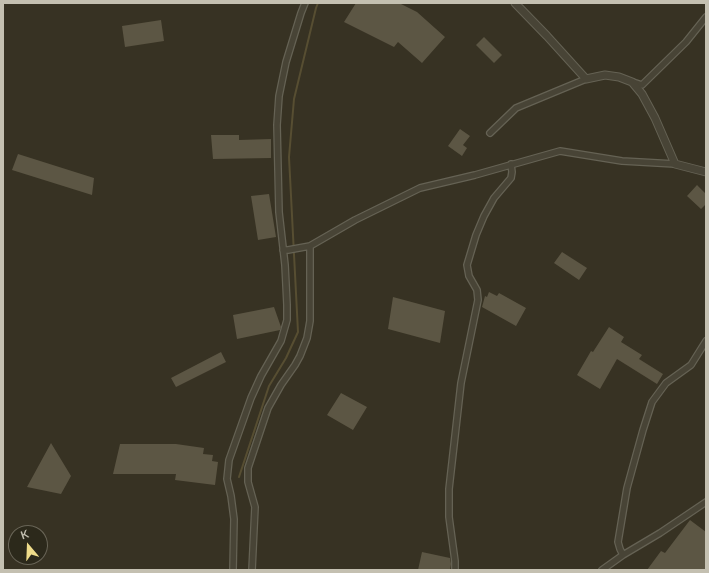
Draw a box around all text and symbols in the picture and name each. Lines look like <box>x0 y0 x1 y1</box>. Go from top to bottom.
north arrow <box>8 525 48 565</box>
text: K <box>19 527 30 542</box>

